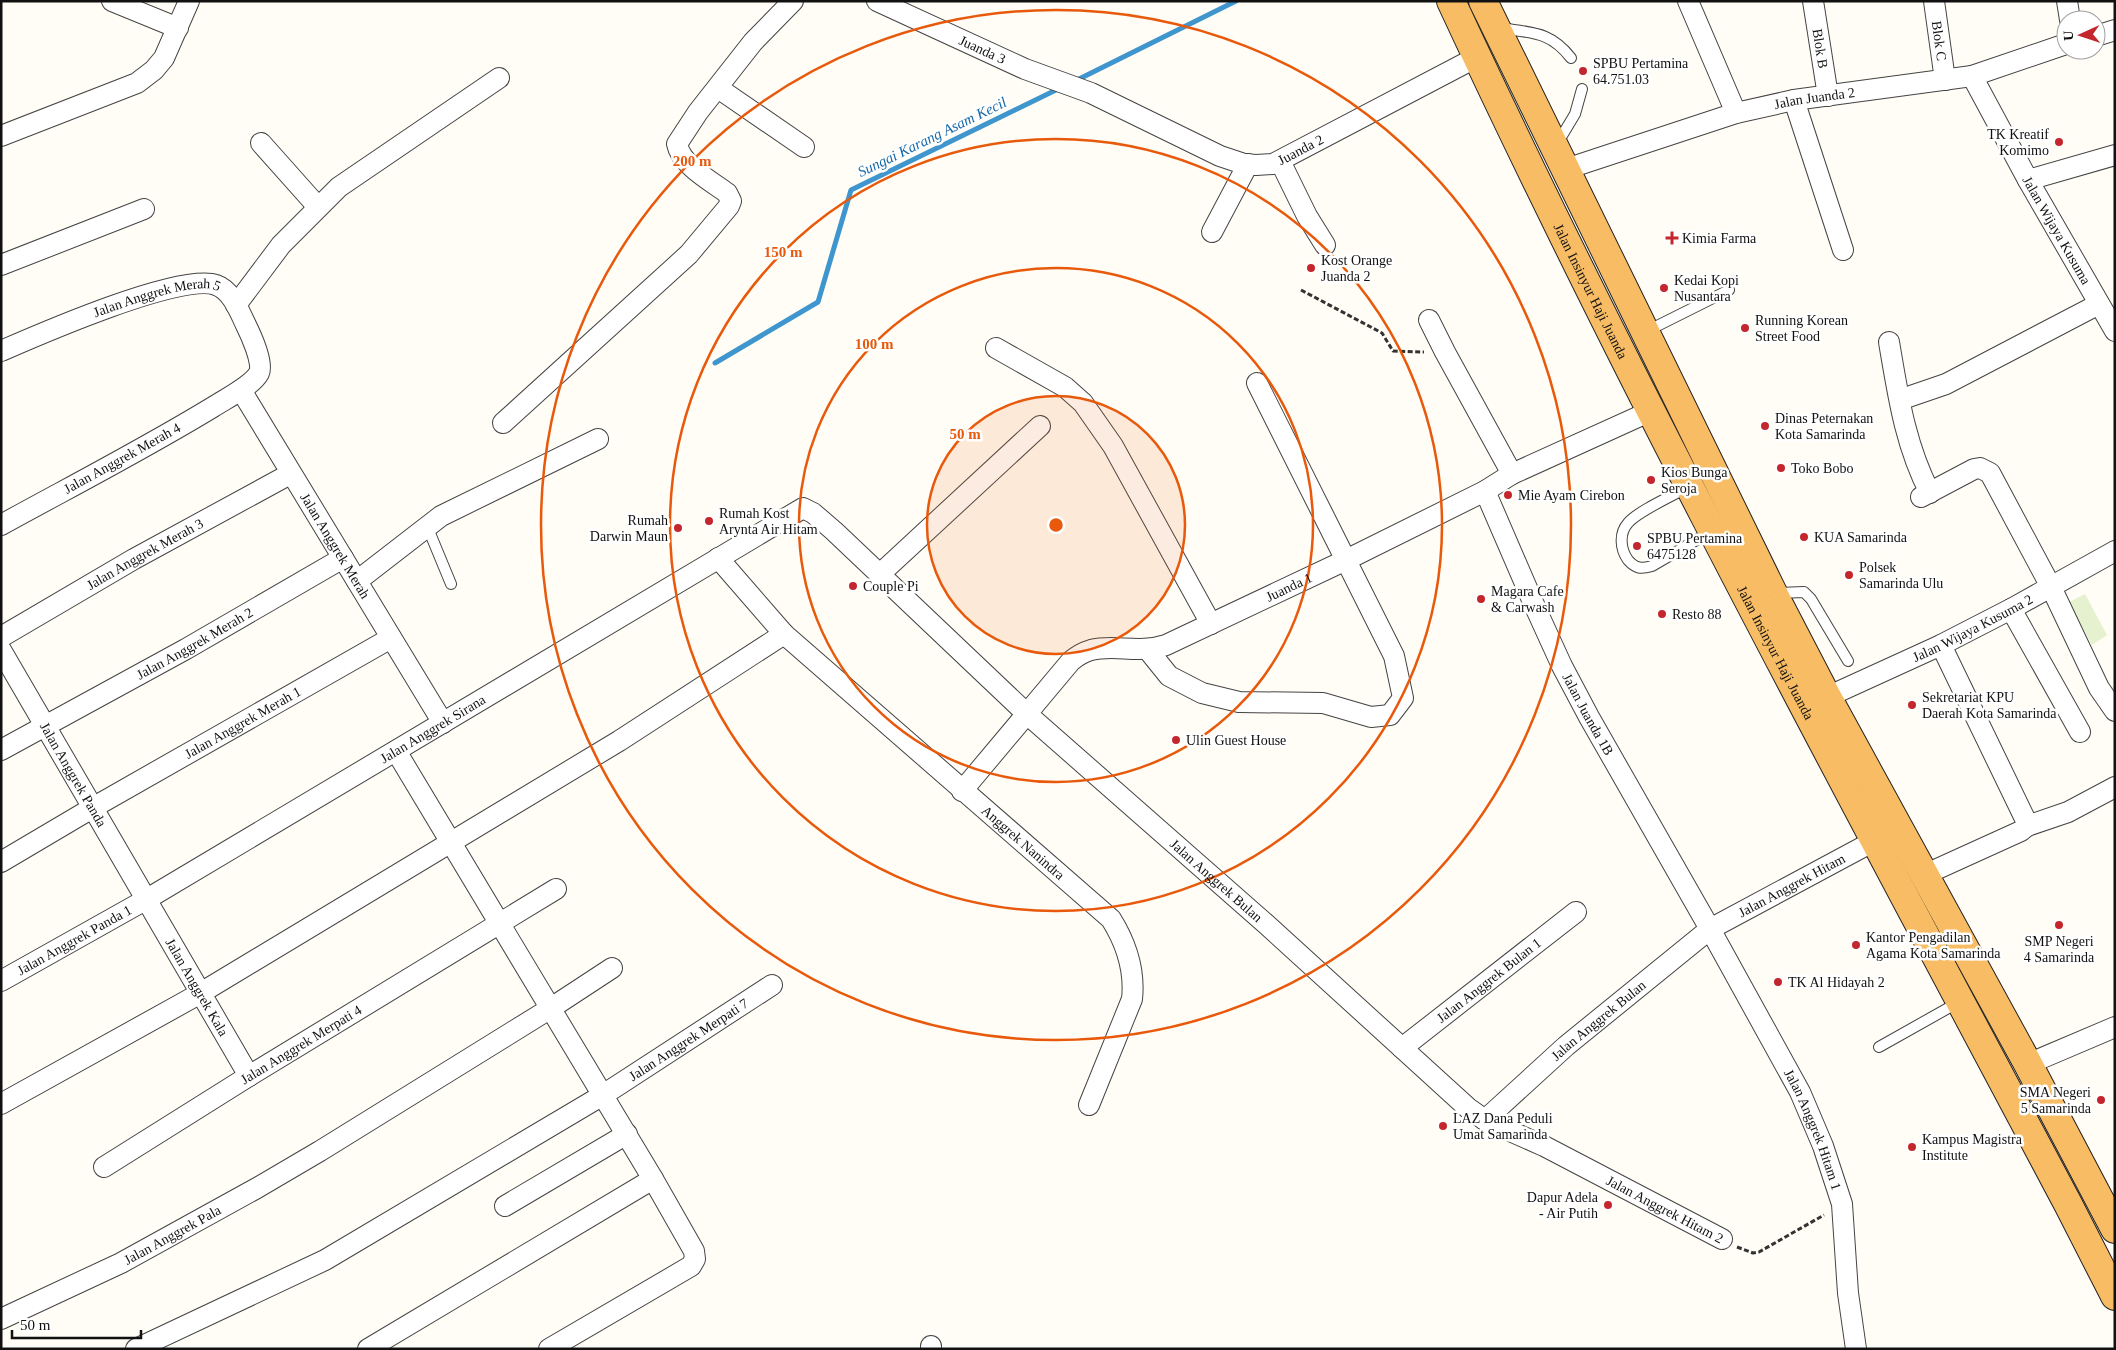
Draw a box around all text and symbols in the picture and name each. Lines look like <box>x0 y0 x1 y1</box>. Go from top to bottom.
north arrow <box>2056 10 2106 60</box>
street label: Blok C <box>1929 20 1949 62</box>
street label: Blok B <box>1809 28 1831 69</box>
text: U <box>2061 30 2076 41</box>
street label: Juanda 3 <box>957 33 1008 67</box>
place label: SPBU Pertamina 64.751.03 <box>1593 56 1689 87</box>
marker: SPBU Pertamina 64.751.03 <box>1577 65 1589 77</box>
street label: Jalan Juanda 2 <box>1773 85 1856 112</box>
water label: Sungai Karang Asam Kecil <box>855 94 1009 180</box>
place label: TK Kreatif Komimo <box>1987 127 2049 158</box>
street label: Juanda 2 <box>1275 132 1326 168</box>
marker: TK Kreatif Komimo <box>2053 136 2065 148</box>
text: 200 m <box>673 153 712 169</box>
street label: Jalan Wijaya Kusuma <box>2019 174 2094 288</box>
street label: Jalan Insinyur Haji Juanda <box>1551 221 1631 362</box>
place label: Kimia Farma <box>1682 231 1757 246</box>
marker: Kimia Farma <box>1666 232 1678 244</box>
text: 150 m <box>764 244 803 260</box>
place label: Kost Orange Juanda 2 <box>1321 253 1392 284</box>
marker: Kost Orange Juanda 2 <box>1305 262 1317 274</box>
place label: Kedai Kopi Nusantara <box>1674 273 1739 304</box>
street label: Jalan Anggrek Merah 5 <box>91 276 223 320</box>
marker: Kedai Kopi Nusantara <box>1658 282 1670 294</box>
place label: Running Korean Street Food <box>1755 313 1848 344</box>
marker: Running Korean Street Food <box>1739 322 1751 334</box>
text: 100 m <box>855 336 894 352</box>
place label: Dinas Peternakan Kota Samarinda <box>1775 411 1873 442</box>
street label: Jalan Anggrek Merah 4 <box>61 420 183 497</box>
marker: Dinas Peternakan Kota Samarinda <box>1759 420 1771 432</box>
text: 50 m <box>949 426 981 442</box>
place label: Toko Bobo <box>1791 461 1853 476</box>
marker: Toko Bobo <box>1775 462 1787 474</box>
place label: Kios Bunga Seroja <box>1661 465 1728 496</box>
marker: Kios Bunga Seroja <box>1645 474 1657 486</box>
place label: Mie Ayam Cirebon <box>1518 488 1625 503</box>
marker: Mie Ayam Cirebon <box>1502 489 1514 501</box>
street label: Jalan Anggrek Merah <box>297 490 373 601</box>
place label: Rumah Kost Arynta Air Hitam <box>719 506 818 537</box>
place label: Rumah Darwin Maun <box>590 513 668 544</box>
marker: Rumah Kost Arynta Air Hitam <box>703 515 715 527</box>
street label: Jalan Anggrek Merah 3 <box>84 516 206 593</box>
centre of rings <box>1047 516 1065 534</box>
marker: Rumah Darwin Maun <box>672 522 684 534</box>
place label: KUA Samarinda <box>1814 530 1908 545</box>
place label: SPBU Pertamina 6475128 <box>1647 531 1743 562</box>
marker: KUA Samarinda <box>1798 531 1810 543</box>
marker: SPBU Pertamina 6475128 <box>1631 540 1643 552</box>
place label: Polsek Samarinda Ulu <box>1859 560 1943 591</box>
marker: Polsek Samarinda Ulu <box>1843 569 1855 581</box>
street label: Juanda 1 <box>1264 570 1315 605</box>
place label: Couple Pi <box>863 579 919 594</box>
marker: Couple Pi <box>847 580 859 592</box>
street label: Jalan Insinyur Haji Juanda <box>1734 583 1817 723</box>
place label: Magara Cafe & Carwash <box>1491 584 1564 615</box>
street label: Jalan Wijaya Kusuma 2 <box>1910 592 2035 665</box>
marker: Magara Cafe & Carwash <box>1475 593 1487 605</box>
street label: Jalan Anggrek Merah 2 <box>134 605 256 683</box>
place label: Resto 88 <box>1672 607 1721 622</box>
marker: Resto 88 <box>1656 608 1668 620</box>
street label: Jalan Juanda 1B <box>1559 671 1616 758</box>
street label: Jalan Anggrek Merah 1 <box>182 684 304 762</box>
place label: Sekretariat KPU Daerah Kota Samarinda <box>1922 690 2057 721</box>
street label: Jalan Anggrek Sirana <box>378 692 489 766</box>
marker: Sekretariat KPU Daerah Kota Samarinda <box>1906 699 1918 711</box>
street label: Jalan Anggrek Panda <box>37 720 110 830</box>
place label: Ulin Guest House <box>1186 733 1286 748</box>
marker: Ulin Guest House <box>1170 734 1182 746</box>
street label: Anggrek Nanindra <box>979 803 1068 883</box>
street label: Jalan Anggrek Bulan <box>1167 836 1265 925</box>
street label: Jalan Anggrek Hitam <box>1736 851 1848 920</box>
street label: Jalan Anggrek Panda 1 <box>15 902 134 978</box>
marker: SMP Negeri 4 Samarinda <box>2053 919 2065 931</box>
place label: Kantor Pengadilan Agama Kota Samarinda <box>1866 930 2001 961</box>
place label: SMP Negeri 4 Samarinda <box>2024 934 2095 965</box>
street label: Jalan Anggrek Bulan 1 <box>1434 935 1544 1026</box>
street label: Jalan Anggrek Kala <box>163 936 231 1039</box>
marker: Kantor Pengadilan Agama Kota Samarinda <box>1850 939 1862 951</box>
place label: TK Al Hidayah 2 <box>1788 975 1885 990</box>
marker: TK Al Hidayah 2 <box>1772 976 1784 988</box>
street label: Jalan Anggrek Bulan <box>1548 978 1649 1064</box>
street label: Jalan Anggrek Merpati 7 <box>626 996 751 1084</box>
street label: Jalan Anggrek Merpati 4 <box>238 1002 364 1087</box>
street label: Jalan Anggrek Hitam 1 <box>1781 1067 1844 1192</box>
place label: SMA Negeri 5 Samarinda <box>2020 1085 2092 1116</box>
marker: SMA Negeri 5 Samarinda <box>2095 1094 2107 1106</box>
place label: LAZ Dana Peduli Umat Samarinda <box>1453 1111 1553 1142</box>
marker: LAZ Dana Peduli Umat Samarinda <box>1437 1120 1449 1132</box>
place label: Kampus Magistra Institute <box>1922 1132 2023 1163</box>
marker: Kampus Magistra Institute <box>1906 1141 1918 1153</box>
street label: Jalan Anggrek Hitam 2 <box>1604 1173 1726 1246</box>
place label: Dapur Adela - Air Putih <box>1527 1190 1599 1221</box>
marker: Dapur Adela - Air Putih <box>1602 1199 1614 1211</box>
street label: Jalan Anggrek Pala <box>122 1202 224 1268</box>
scale bar <box>12 1308 141 1340</box>
text: 50 m <box>20 1317 51 1333</box>

